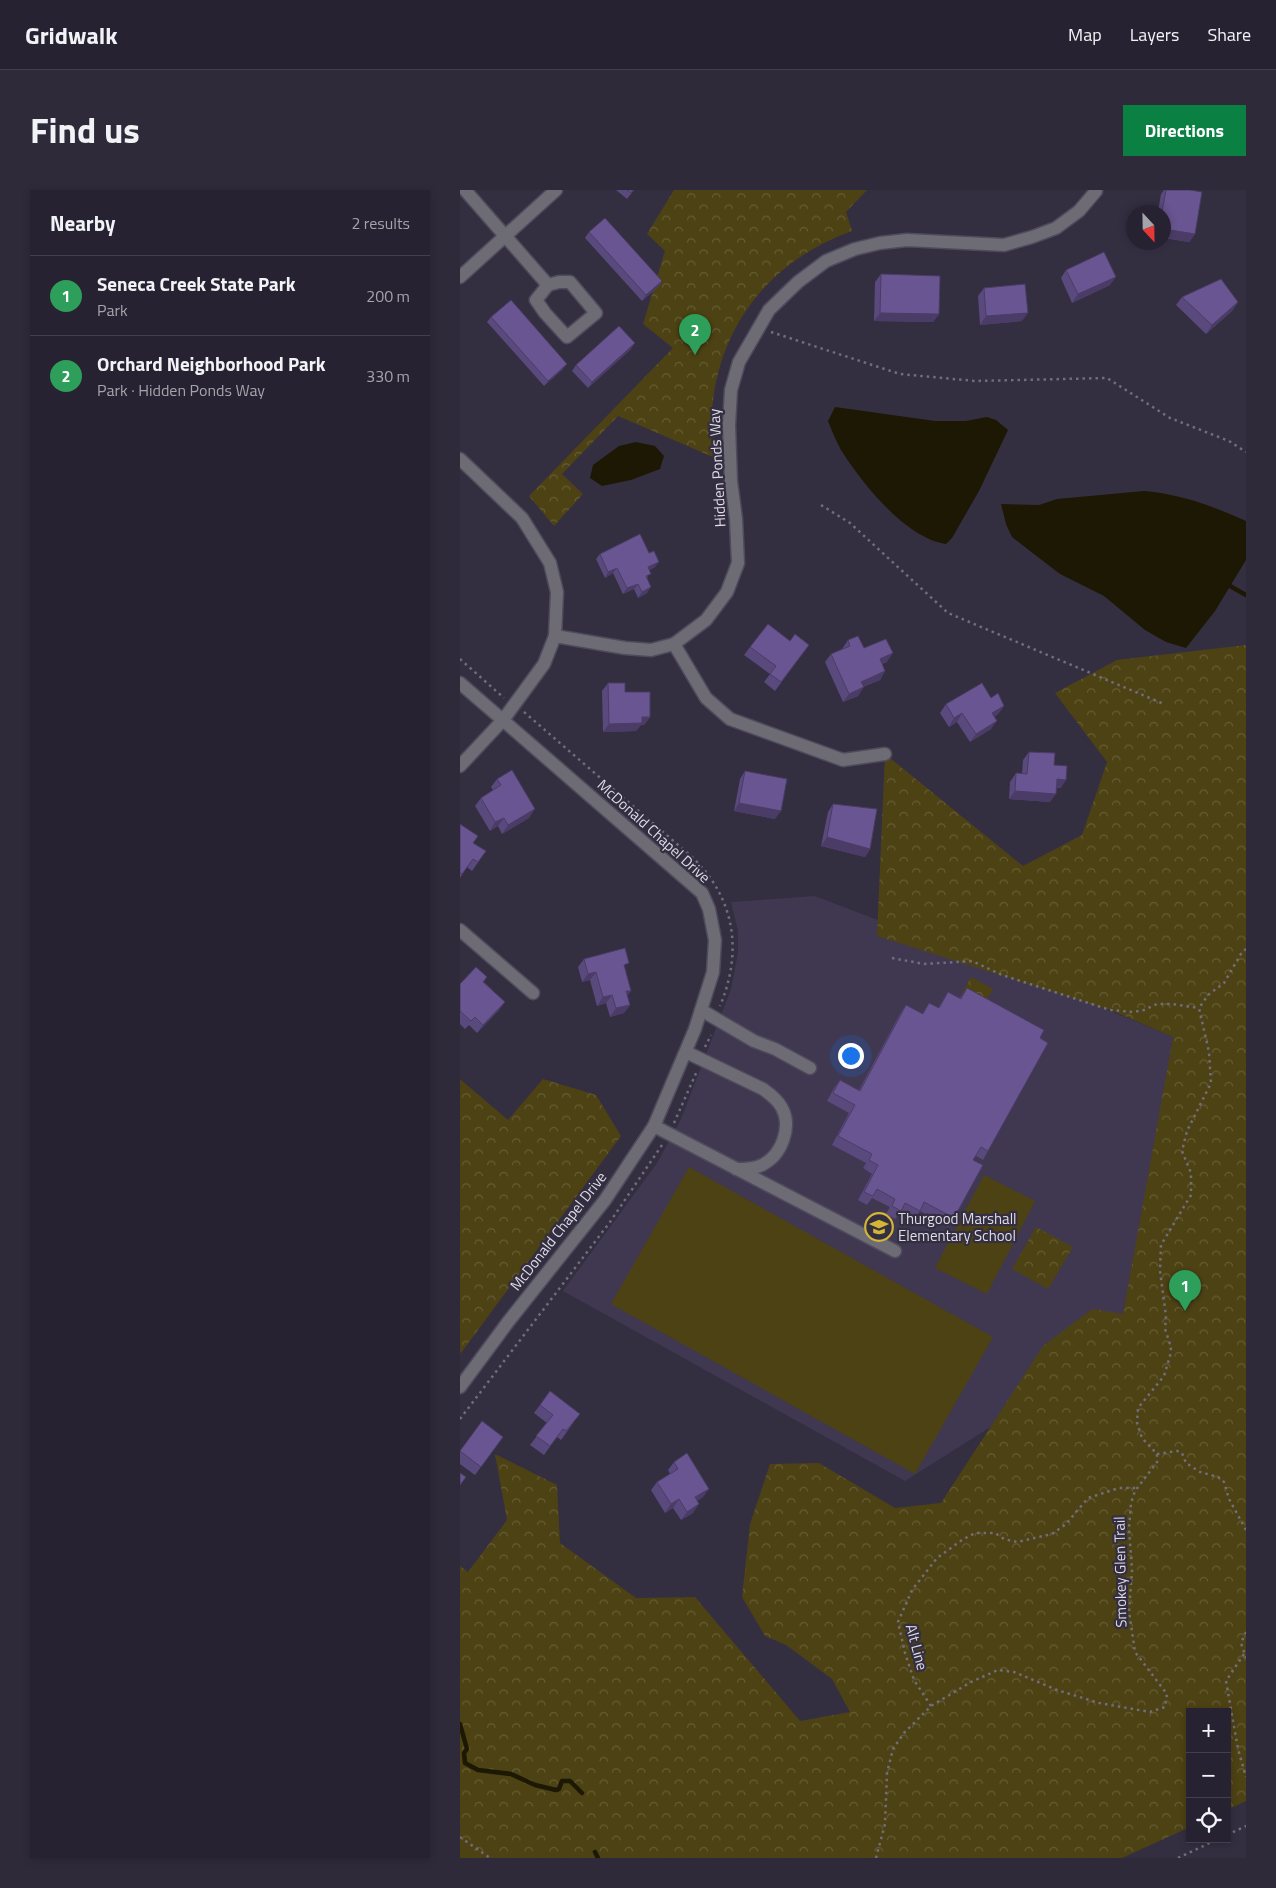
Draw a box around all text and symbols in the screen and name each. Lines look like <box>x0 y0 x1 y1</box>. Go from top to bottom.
text: Gridwalk <box>25 17 118 53</box>
text: Map <box>1068 21 1102 48</box>
text: Layers <box>1130 21 1179 48</box>
text: Share <box>1207 21 1251 48</box>
text: Find us <box>30 103 140 157</box>
button: Directions <box>1123 105 1246 156</box>
north arrow <box>1126 205 1171 250</box>
text: Nearby <box>50 207 115 239</box>
text: 2 results <box>351 211 410 235</box>
text: Seneca Creek State Park <box>97 269 296 298</box>
text: 1 <box>62 284 70 308</box>
text: 200 m <box>366 284 410 308</box>
text: Park <box>97 298 128 322</box>
pin: 2 <box>679 314 711 355</box>
text: Orchard Neighborhood Park <box>97 349 326 378</box>
text: 2 <box>62 364 70 388</box>
text: 330 m <box>366 364 410 388</box>
text: Park · Hidden Ponds Way <box>97 378 265 402</box>
street label: Hidden Ponds Way <box>702 408 732 528</box>
street label: McDonald Chapel Drive <box>592 774 716 888</box>
your location <box>838 1043 864 1069</box>
street label: McDonald Chapel Drive <box>504 1167 612 1295</box>
place label: Thurgood Marshall Elementary School <box>898 1207 1017 1247</box>
school or university icon: Thurgood Marshall Elementary School <box>864 1212 894 1242</box>
pin: 1 <box>1169 1270 1201 1311</box>
street label: Smokey Glen Trail <box>1108 1516 1132 1628</box>
street label: Alt Line <box>900 1621 934 1673</box>
map controls <box>1186 1708 1231 1843</box>
button: + <box>1186 1708 1231 1753</box>
button: − <box>1186 1753 1231 1798</box>
button: locate <box>1186 1798 1231 1843</box>

